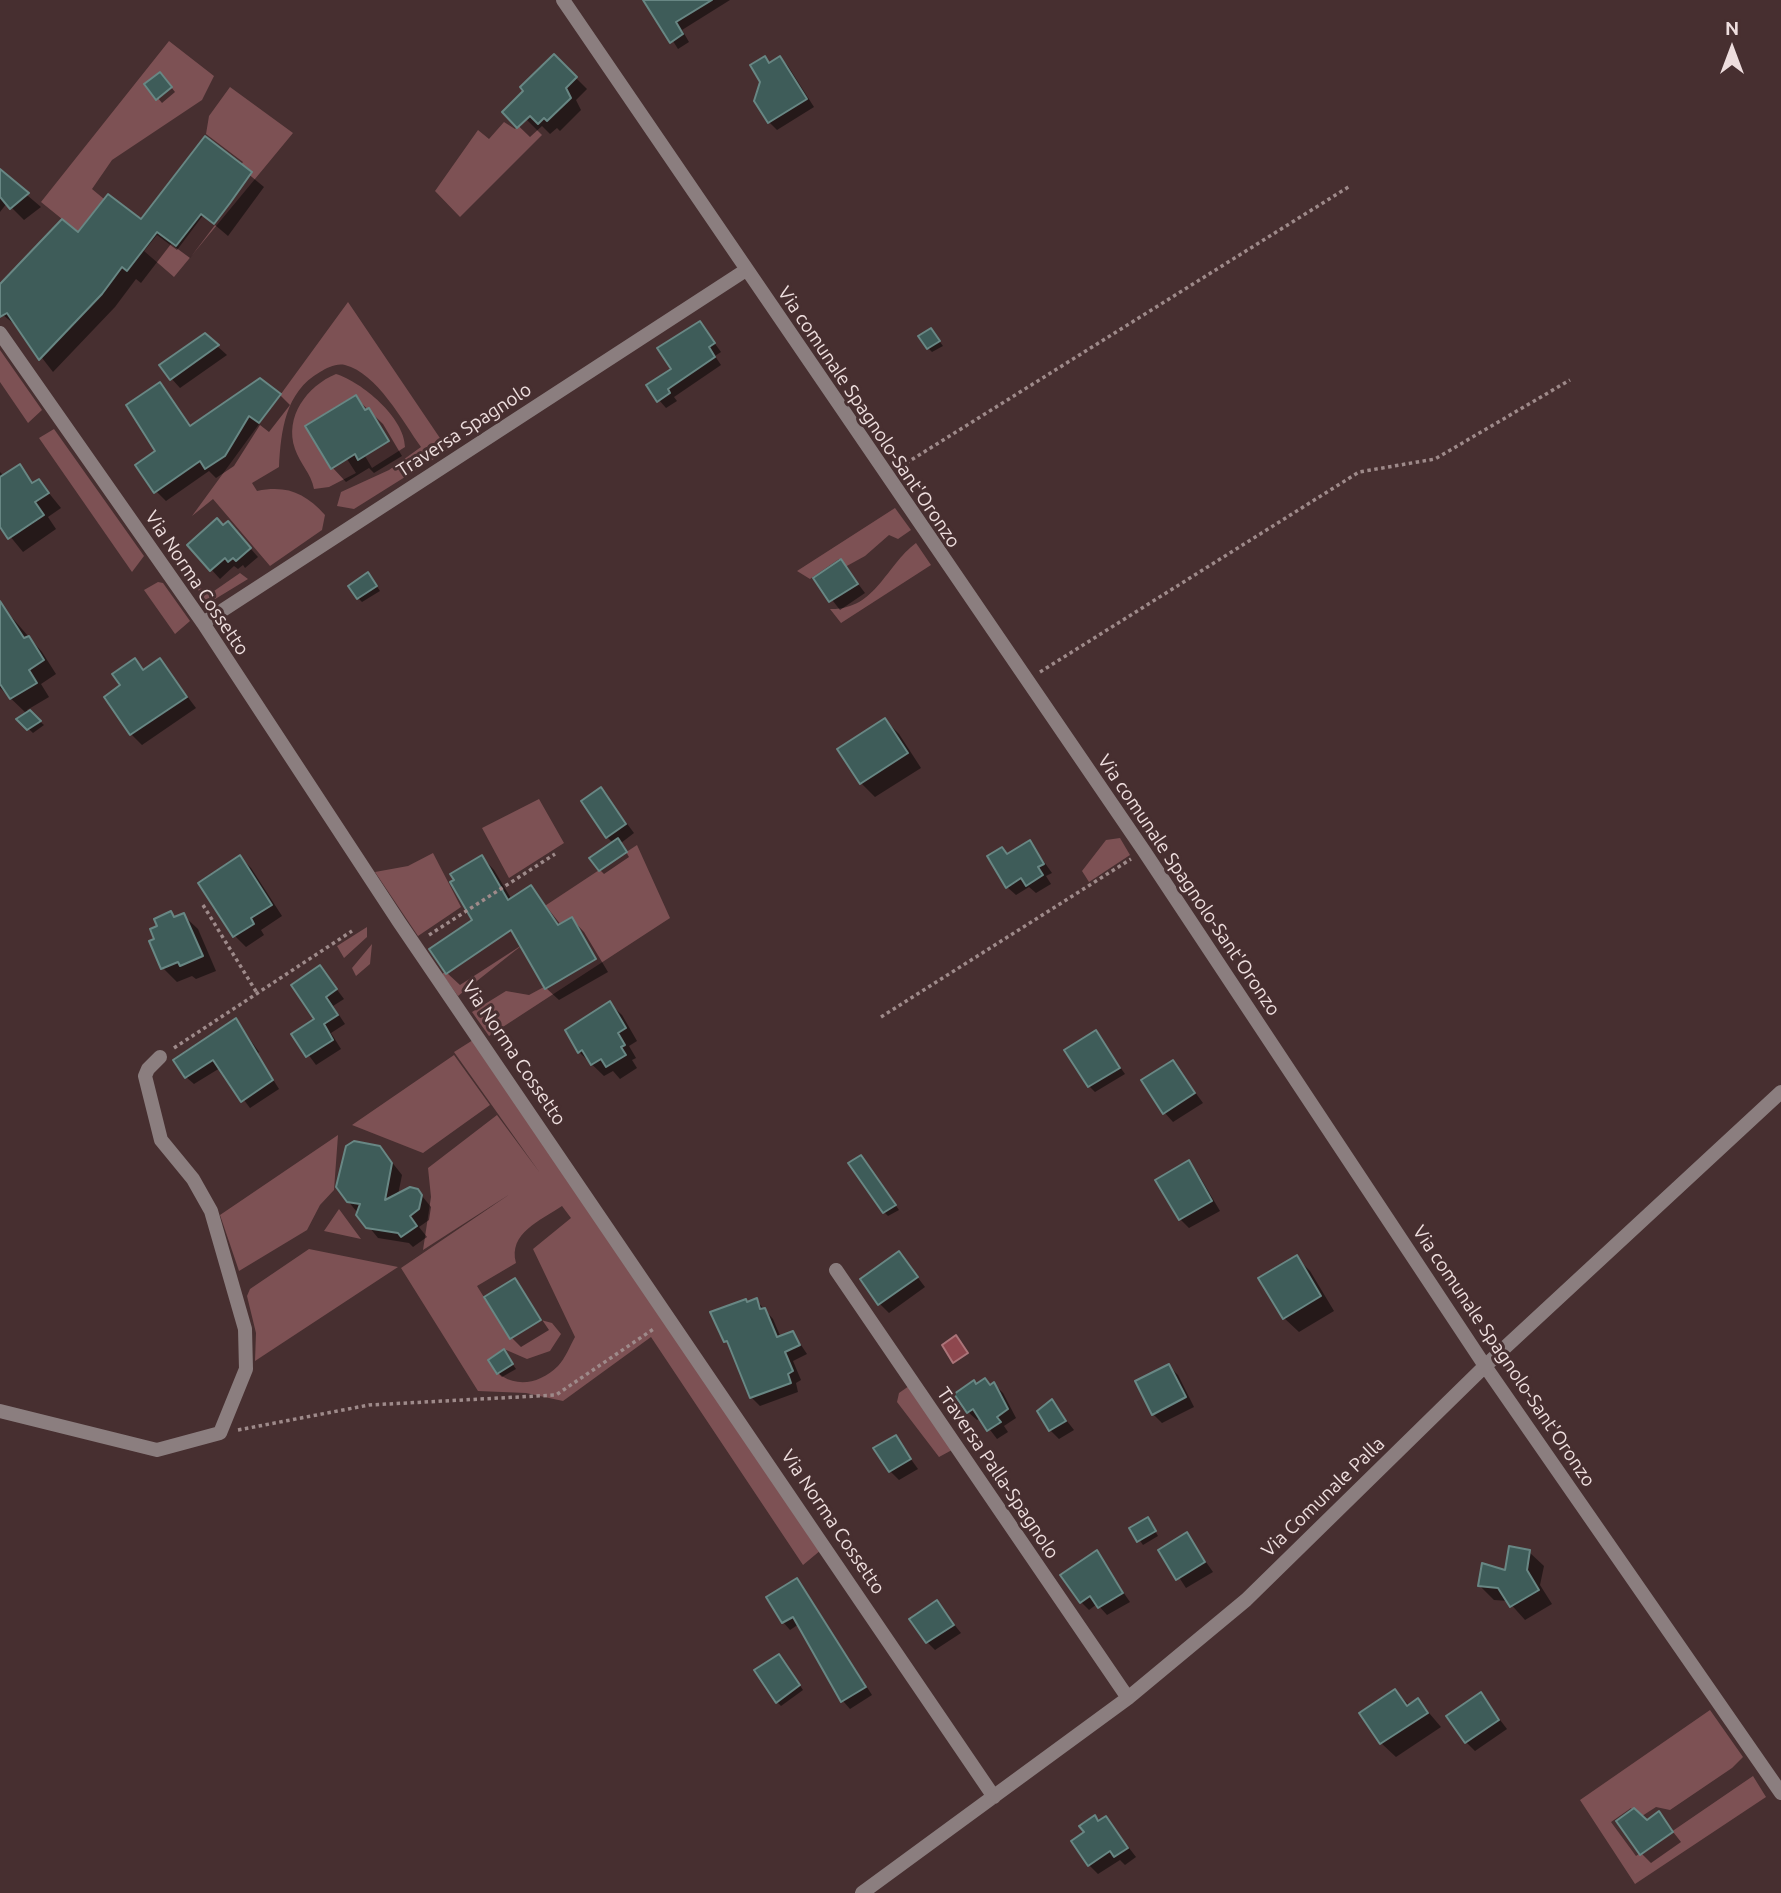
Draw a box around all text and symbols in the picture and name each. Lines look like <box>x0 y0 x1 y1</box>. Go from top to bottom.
north arrow <box>1697 14 1767 84</box>
text: N <box>1725 17 1739 39</box>
street label: Via comunale Spagnolo-Sant'Oronzo <box>773 282 965 552</box>
street label: Traversa Spagnolo <box>392 378 536 482</box>
street label: Via Norma Cossetto <box>140 506 254 660</box>
street label: Via comunale Spagnolo-Sant'Oronzo <box>1093 750 1285 1020</box>
street label: Via Norma Cossetto <box>457 976 571 1130</box>
street label: Via comunale Spagnolo-Sant'Oronzo <box>1408 1221 1600 1491</box>
street label: Traversa Palla-Spagnolo <box>932 1383 1064 1563</box>
street label: Via Comunale Palla <box>1257 1432 1389 1562</box>
street label: Via Norma Cossetto <box>776 1445 890 1599</box>

